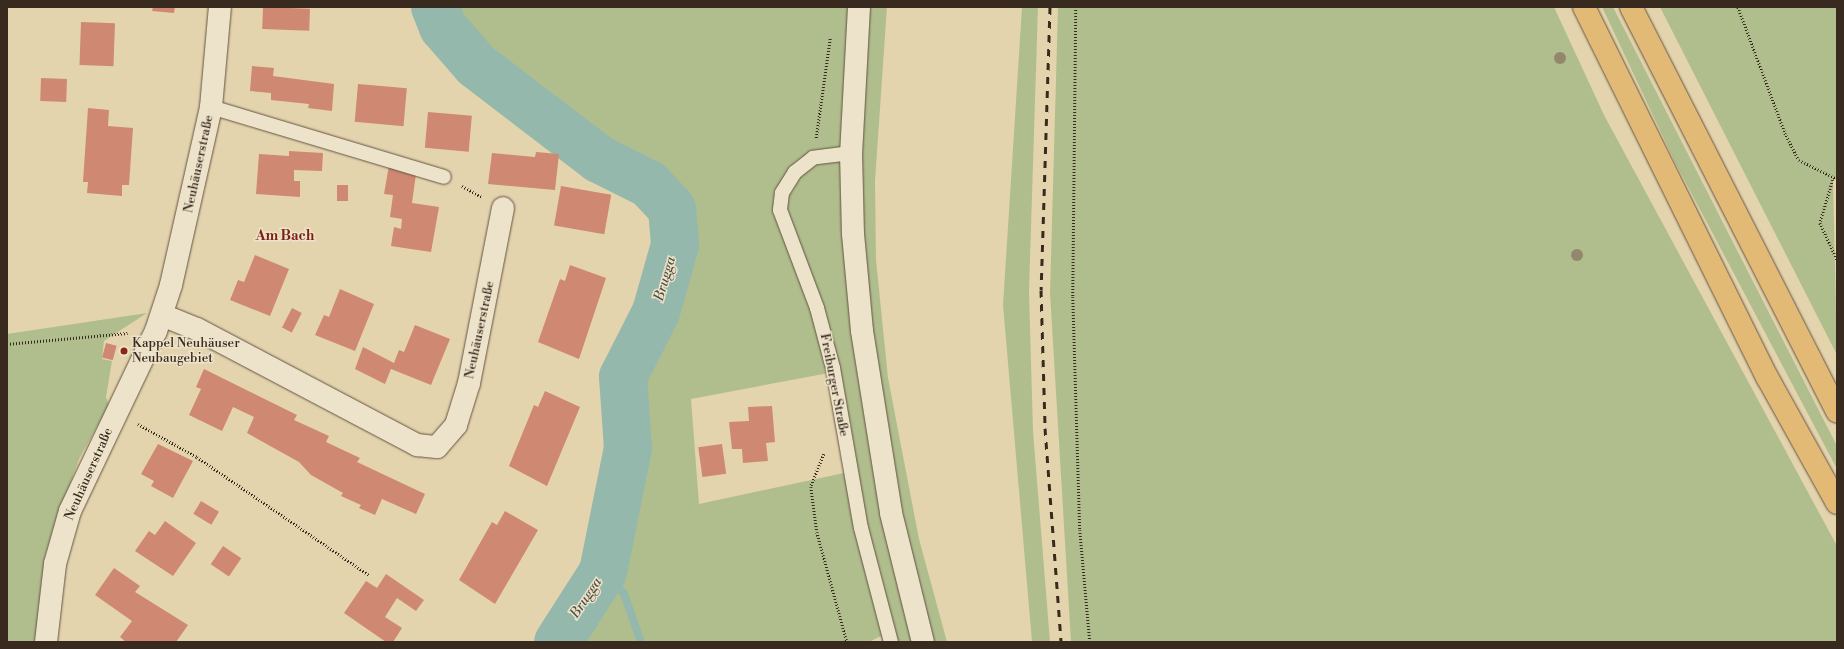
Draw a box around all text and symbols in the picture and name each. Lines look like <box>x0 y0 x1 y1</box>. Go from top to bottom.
street label: Neuhäuserstraße <box>181 114 217 214</box>
district label: Am Bach <box>256 228 314 244</box>
water label: Brugga <box>651 255 679 303</box>
street label: Neuhäuserstraße <box>462 280 498 380</box>
street label: Freiburger Straße <box>816 332 852 438</box>
place label: Kappel Neuhäuser Neubaugebiet <box>132 336 240 367</box>
marker: Kappel Neuhäuser Neubaugebiet <box>119 346 129 356</box>
street label: Neuhäuserstraße <box>62 425 116 523</box>
water label: Brugga <box>566 575 606 621</box>

